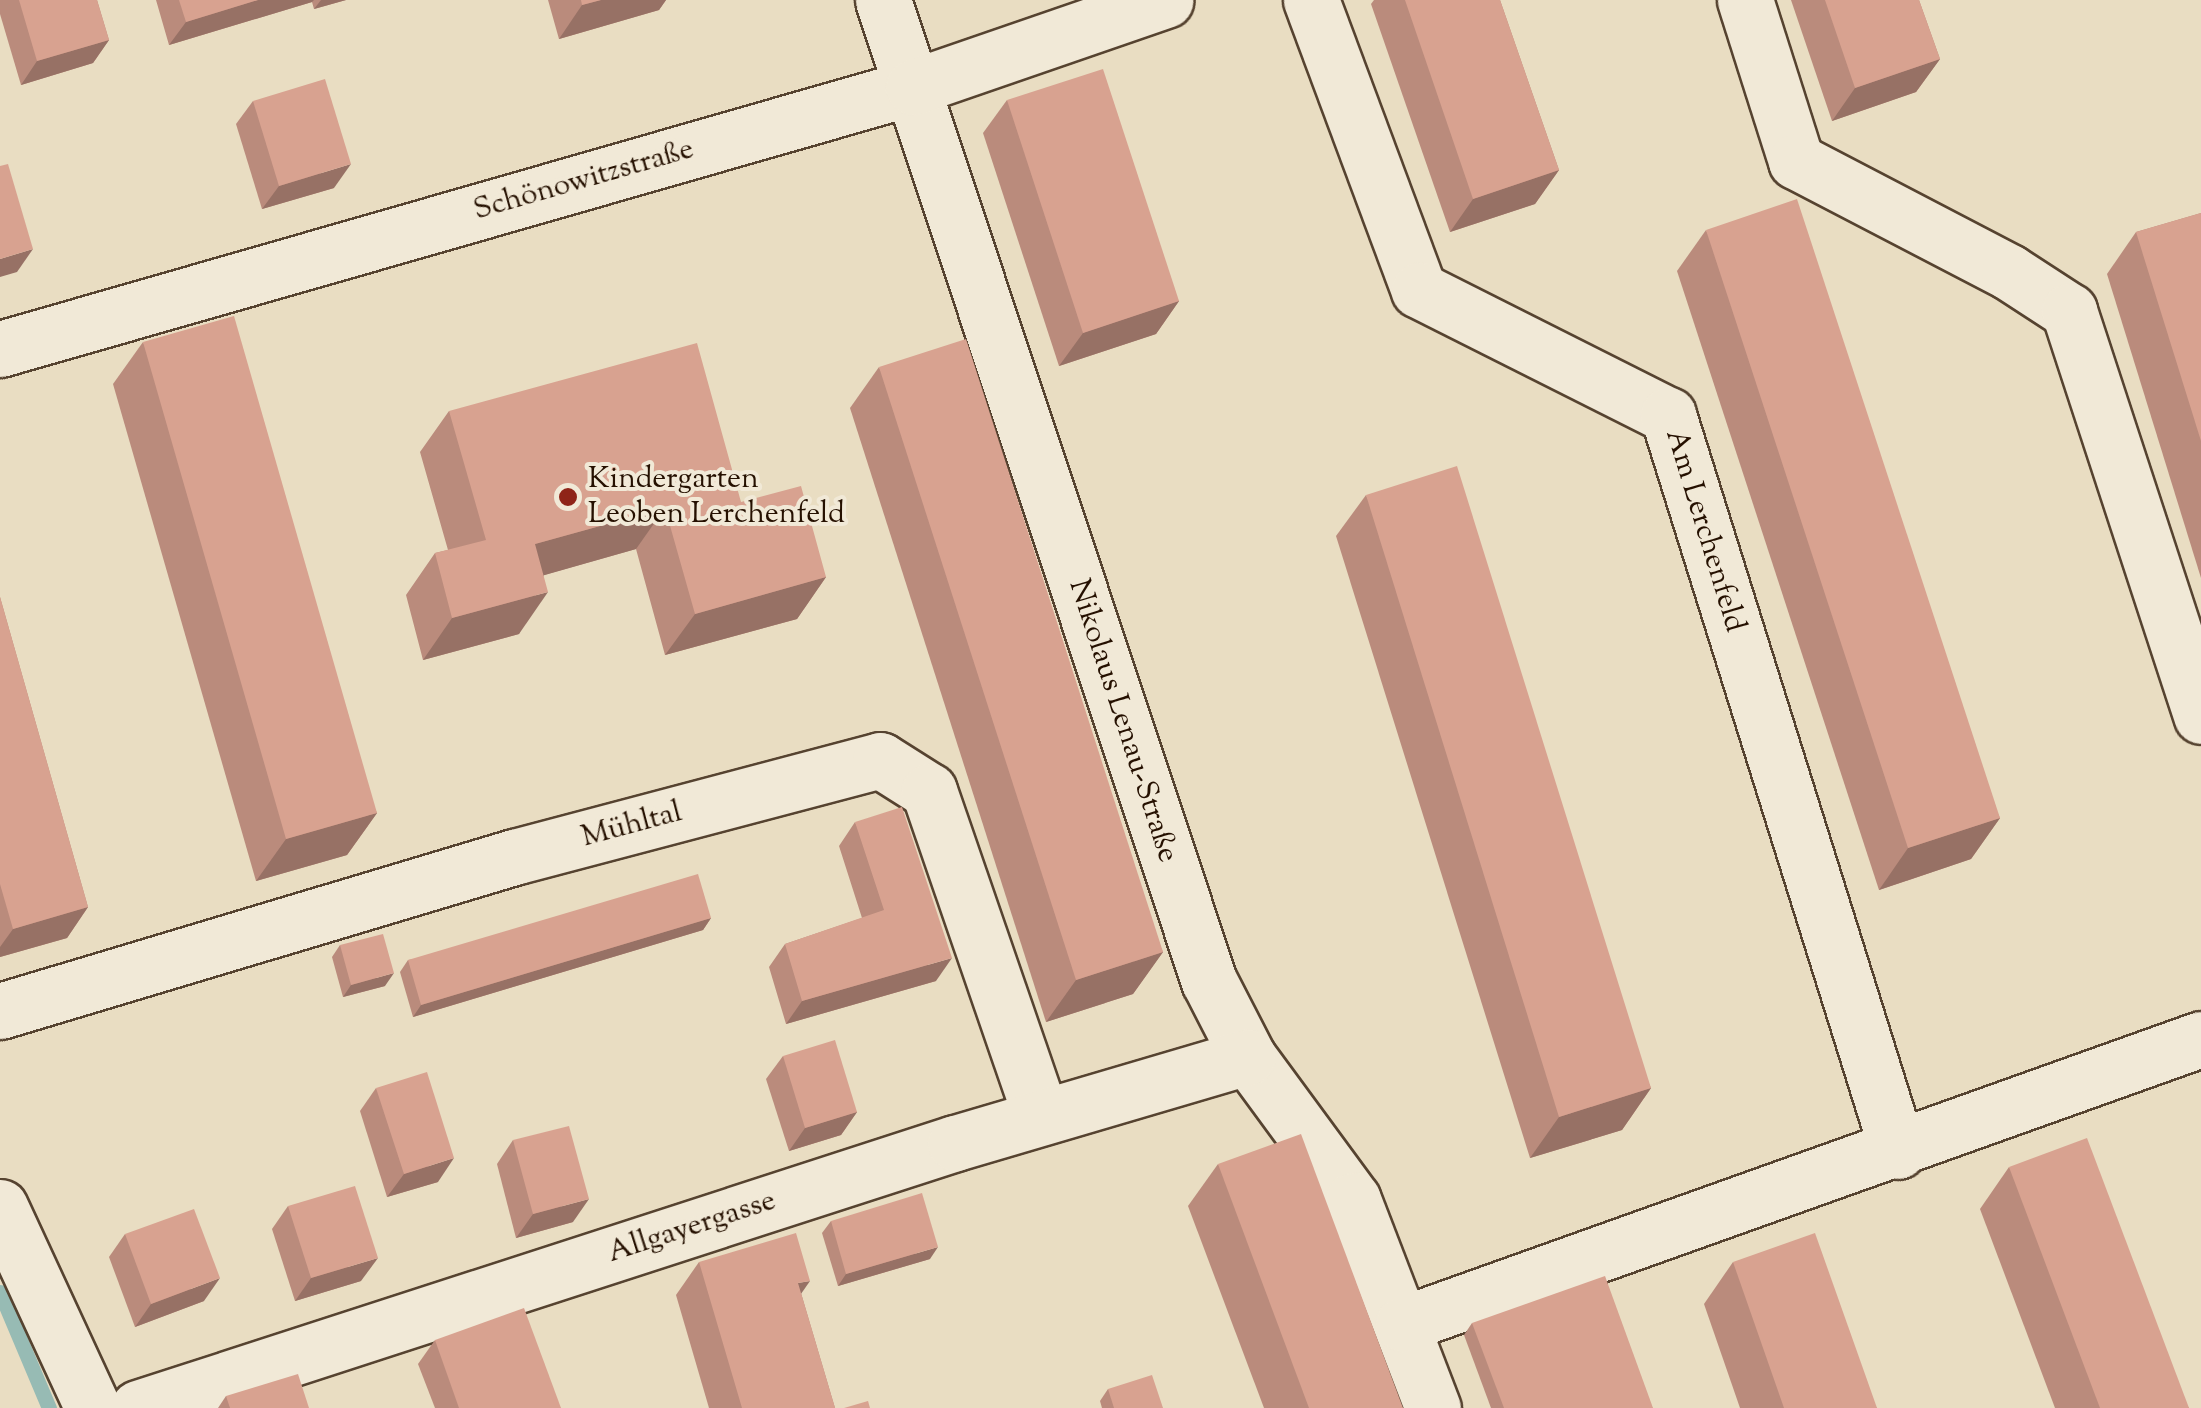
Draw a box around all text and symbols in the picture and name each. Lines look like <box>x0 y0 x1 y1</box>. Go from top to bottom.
street label: Schönowitzstraße <box>470 132 698 230</box>
street label: Am Lerchenfeld <box>1656 425 1752 637</box>
place label: Kindergarten Leoben Lerchenfeld <box>588 462 845 532</box>
marker: Kindergarten Leoben Lerchenfeld <box>557 486 579 508</box>
street label: Nikolaus Lenau-Straße <box>1059 575 1185 867</box>
street label: Mühltal <box>578 795 686 857</box>
street label: Allgayergasse <box>603 1184 781 1272</box>

